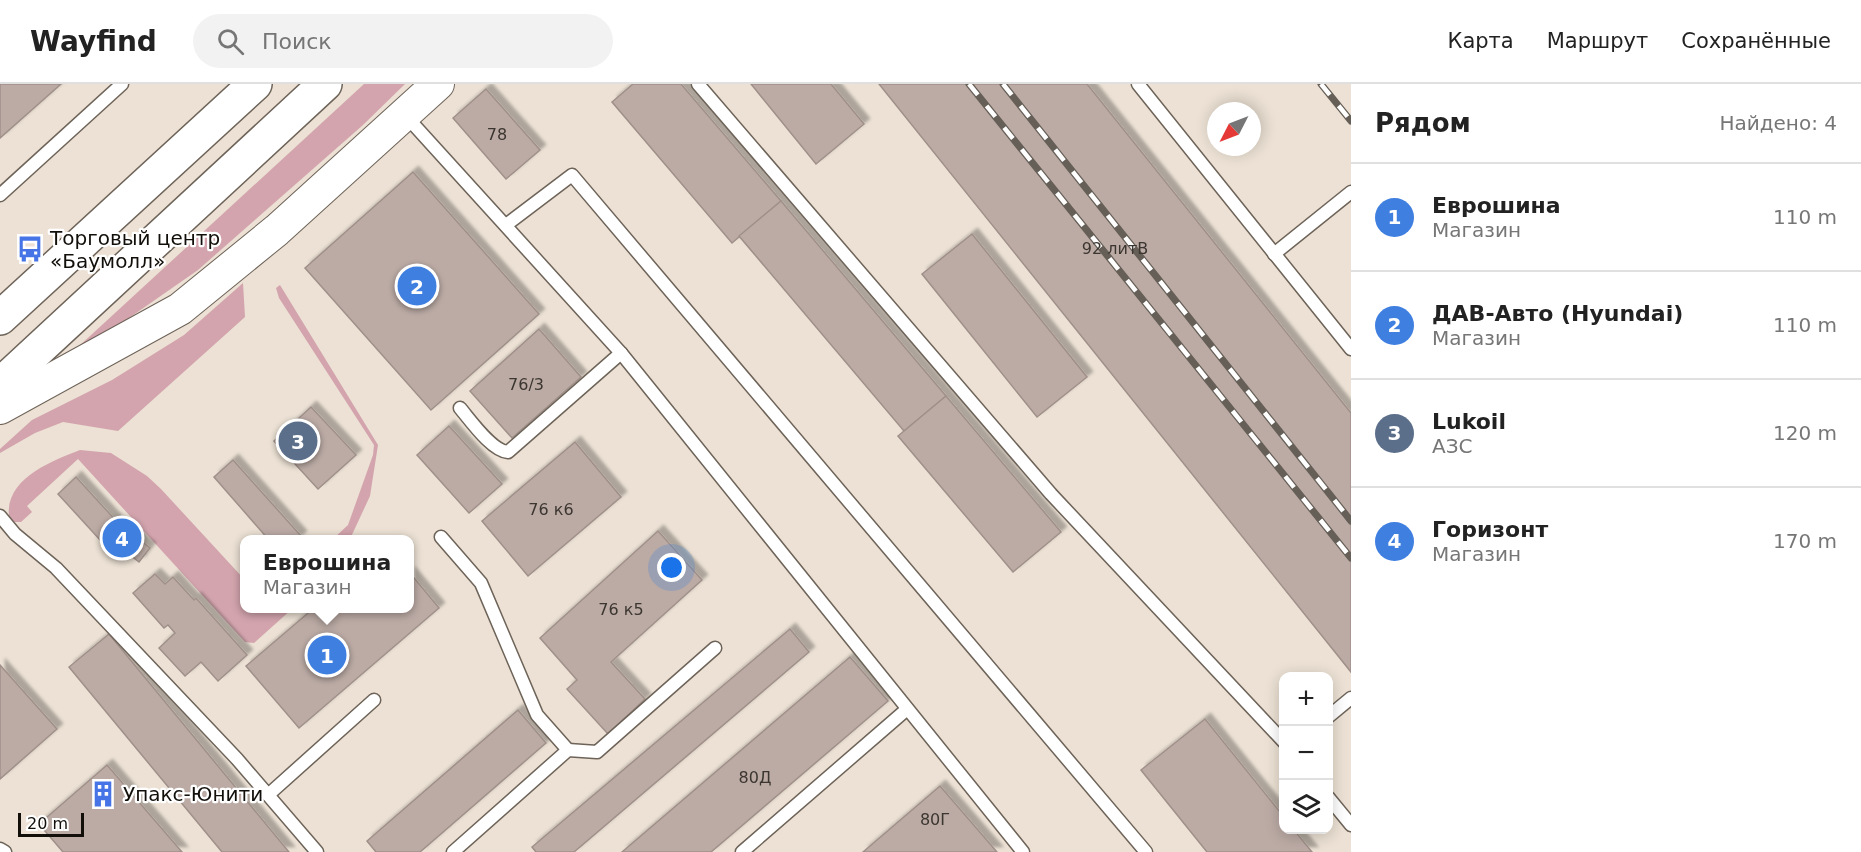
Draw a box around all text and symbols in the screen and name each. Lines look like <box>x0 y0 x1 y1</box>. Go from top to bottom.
search box <box>193 14 613 68</box>
text: Wayfind <box>30 25 157 58</box>
icon: search <box>214 25 247 58</box>
text: Поиск <box>262 29 332 54</box>
text: Карта <box>1448 29 1514 53</box>
text: Маршрут <box>1547 29 1648 53</box>
text: Сохранённые <box>1681 29 1831 53</box>
north arrow <box>1207 102 1261 156</box>
text: Рядом <box>1375 108 1471 138</box>
text: Найдено: 4 <box>1719 111 1837 135</box>
house number: 78 <box>487 125 507 144</box>
text: Еврошина <box>1432 193 1561 218</box>
text: 1 <box>1388 205 1401 229</box>
text: 110 m <box>1773 205 1837 229</box>
text: Магазин <box>1432 218 1521 242</box>
place label: Торговый центр «Баумолл» <box>49 226 220 273</box>
bus stop icon: Торговый центр «Баумолл» <box>15 234 45 264</box>
house number: 92 литВ <box>1082 239 1148 258</box>
pin: 2 <box>398 264 436 308</box>
text: ДАВ-Авто (Hyundai) <box>1432 301 1683 326</box>
text: 2 <box>1388 313 1401 337</box>
text: 110 m <box>1773 313 1837 337</box>
text: Магазин <box>1432 326 1521 350</box>
house number: 76/3 <box>508 375 544 394</box>
text: Lukoil <box>1432 409 1506 434</box>
pin: 3 <box>278 418 318 464</box>
text: 3 <box>1388 421 1401 445</box>
text: 120 m <box>1773 421 1837 445</box>
text: АЗС <box>1432 434 1472 458</box>
house number: 76 к6 <box>528 500 574 519</box>
pin: 4 <box>102 516 142 560</box>
text: Горизонт <box>1432 517 1548 542</box>
text: 4 <box>1388 529 1401 553</box>
text: 170 m <box>1773 529 1837 553</box>
popup <box>240 535 414 613</box>
text: Магазин <box>1432 542 1521 566</box>
text: Еврошина <box>263 550 391 575</box>
your location <box>657 553 686 582</box>
text: Магазин <box>263 575 352 599</box>
house number: 76 к5 <box>598 600 644 619</box>
pin: 1 <box>308 632 346 678</box>
map controls <box>1279 672 1333 834</box>
button: + <box>1279 672 1333 726</box>
button: − <box>1279 726 1333 780</box>
house number: 80Д <box>739 768 771 787</box>
building icon: Упакс-Юнити <box>88 779 118 809</box>
button: layers <box>1279 780 1333 834</box>
place label: Упакс-Юнити <box>123 782 263 806</box>
scale bar <box>18 810 84 838</box>
house number: 80Г <box>920 810 950 829</box>
text: 20 m <box>27 814 68 833</box>

